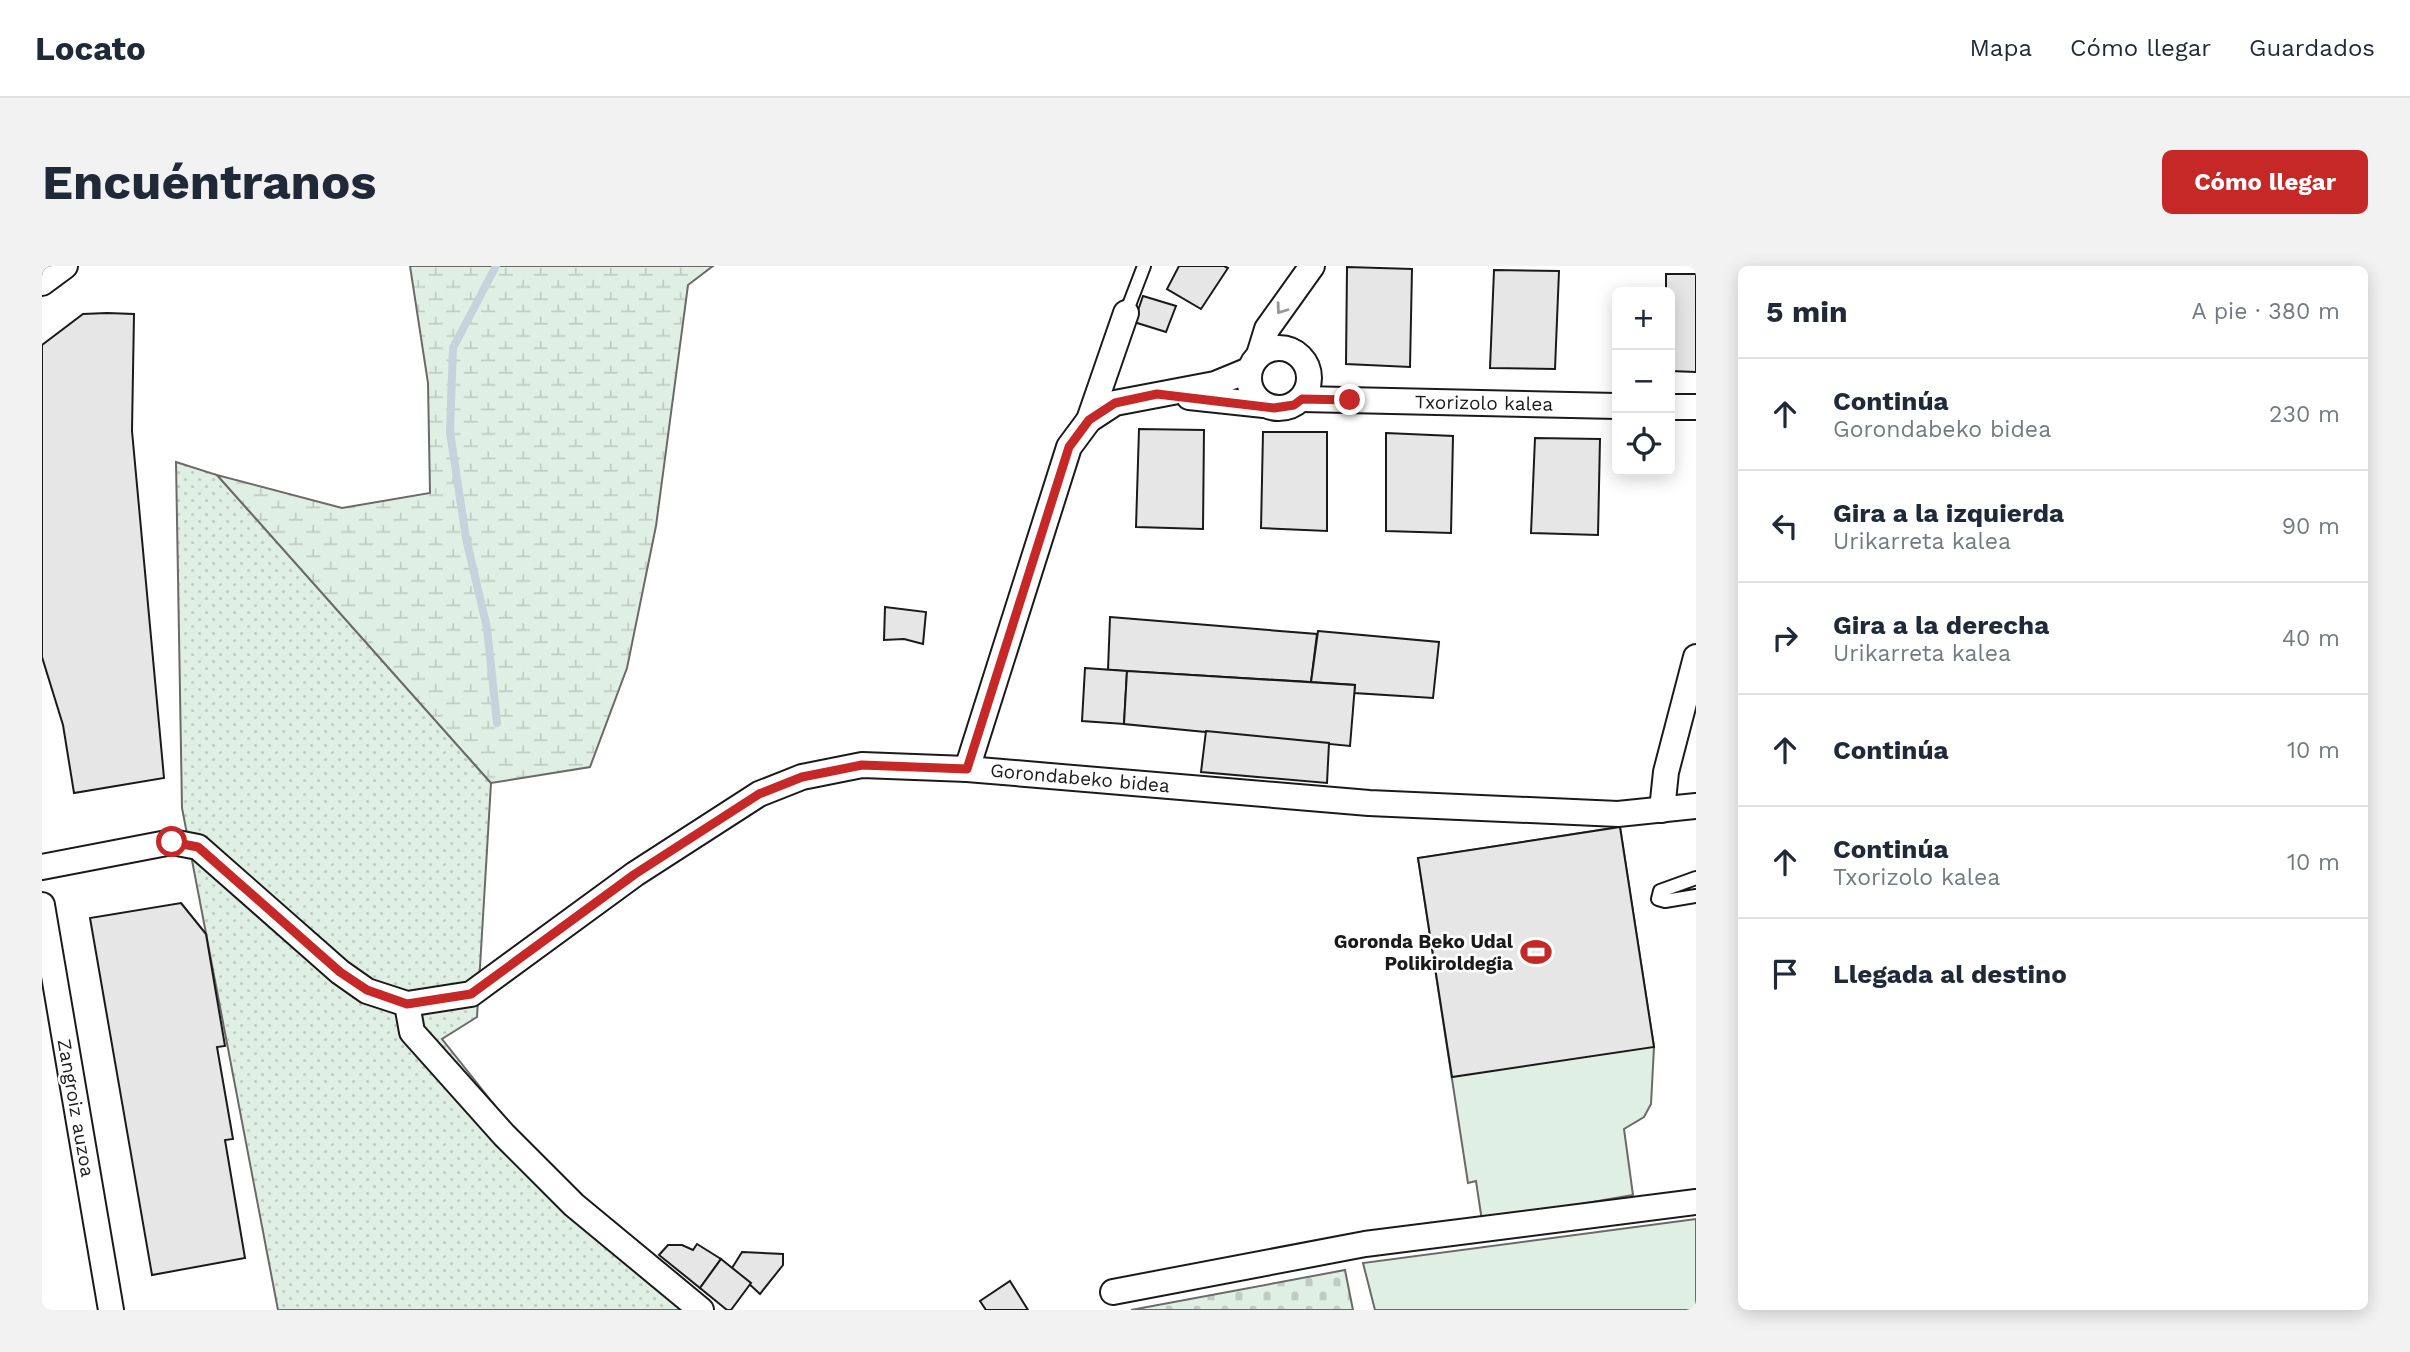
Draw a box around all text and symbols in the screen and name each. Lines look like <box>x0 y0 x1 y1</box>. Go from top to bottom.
text: Locato <box>35 29 146 68</box>
text: Mapa <box>1970 34 2032 62</box>
text: Cómo llegar <box>2070 34 2211 62</box>
text: Guardados <box>2249 34 2375 62</box>
button: Cómo llegar <box>2162 150 2368 214</box>
text: Encuéntranos <box>42 153 376 211</box>
map controls <box>1612 287 1675 476</box>
button: + <box>1612 287 1675 350</box>
text: 5 min <box>1766 294 1848 329</box>
text: A pie · 380 m <box>2192 298 2340 325</box>
one-way arrow <box>1277 301 1290 314</box>
button: − <box>1612 350 1675 413</box>
route end <box>1334 384 1365 415</box>
text: Continúa <box>1833 386 1949 416</box>
street label: Txorizolo kalea <box>1415 390 1553 416</box>
icon: ahead <box>1766 395 1804 433</box>
text: 230 m <box>2269 401 2340 428</box>
button: locate <box>1612 413 1675 476</box>
text: Gorondabeko bidea <box>1833 416 2051 443</box>
text: Gira a la izquierda <box>1833 498 2064 528</box>
icon: left <box>1766 507 1804 545</box>
text: 90 m <box>2282 513 2340 540</box>
text: Urikarreta kalea <box>1833 528 2011 555</box>
text: Gira a la derecha <box>1833 610 2049 640</box>
icon: right <box>1766 619 1804 657</box>
text: 40 m <box>2282 625 2340 652</box>
text: Urikarreta kalea <box>1833 640 2011 667</box>
icon: ahead <box>1766 731 1804 769</box>
text: Continúa <box>1833 735 1949 765</box>
text: 10 m <box>2287 737 2340 764</box>
street label: Gorondabeko bidea <box>989 759 1171 797</box>
route start <box>156 826 187 857</box>
text: Continúa <box>1833 834 1949 864</box>
icon: ahead <box>1766 843 1804 881</box>
text: 10 m <box>2287 849 2340 876</box>
text: Txorizolo kalea <box>1833 864 2000 891</box>
place label: Goronda Beko Udal Polikiroldegia <box>1334 930 1514 975</box>
sports icon: Goronda Beko Udal Polikiroldegia <box>1519 935 1553 969</box>
icon: arrive <box>1766 955 1804 993</box>
text: Llegada al destino <box>1833 959 2067 989</box>
street label: Zangroiz auzoa <box>53 1037 100 1179</box>

